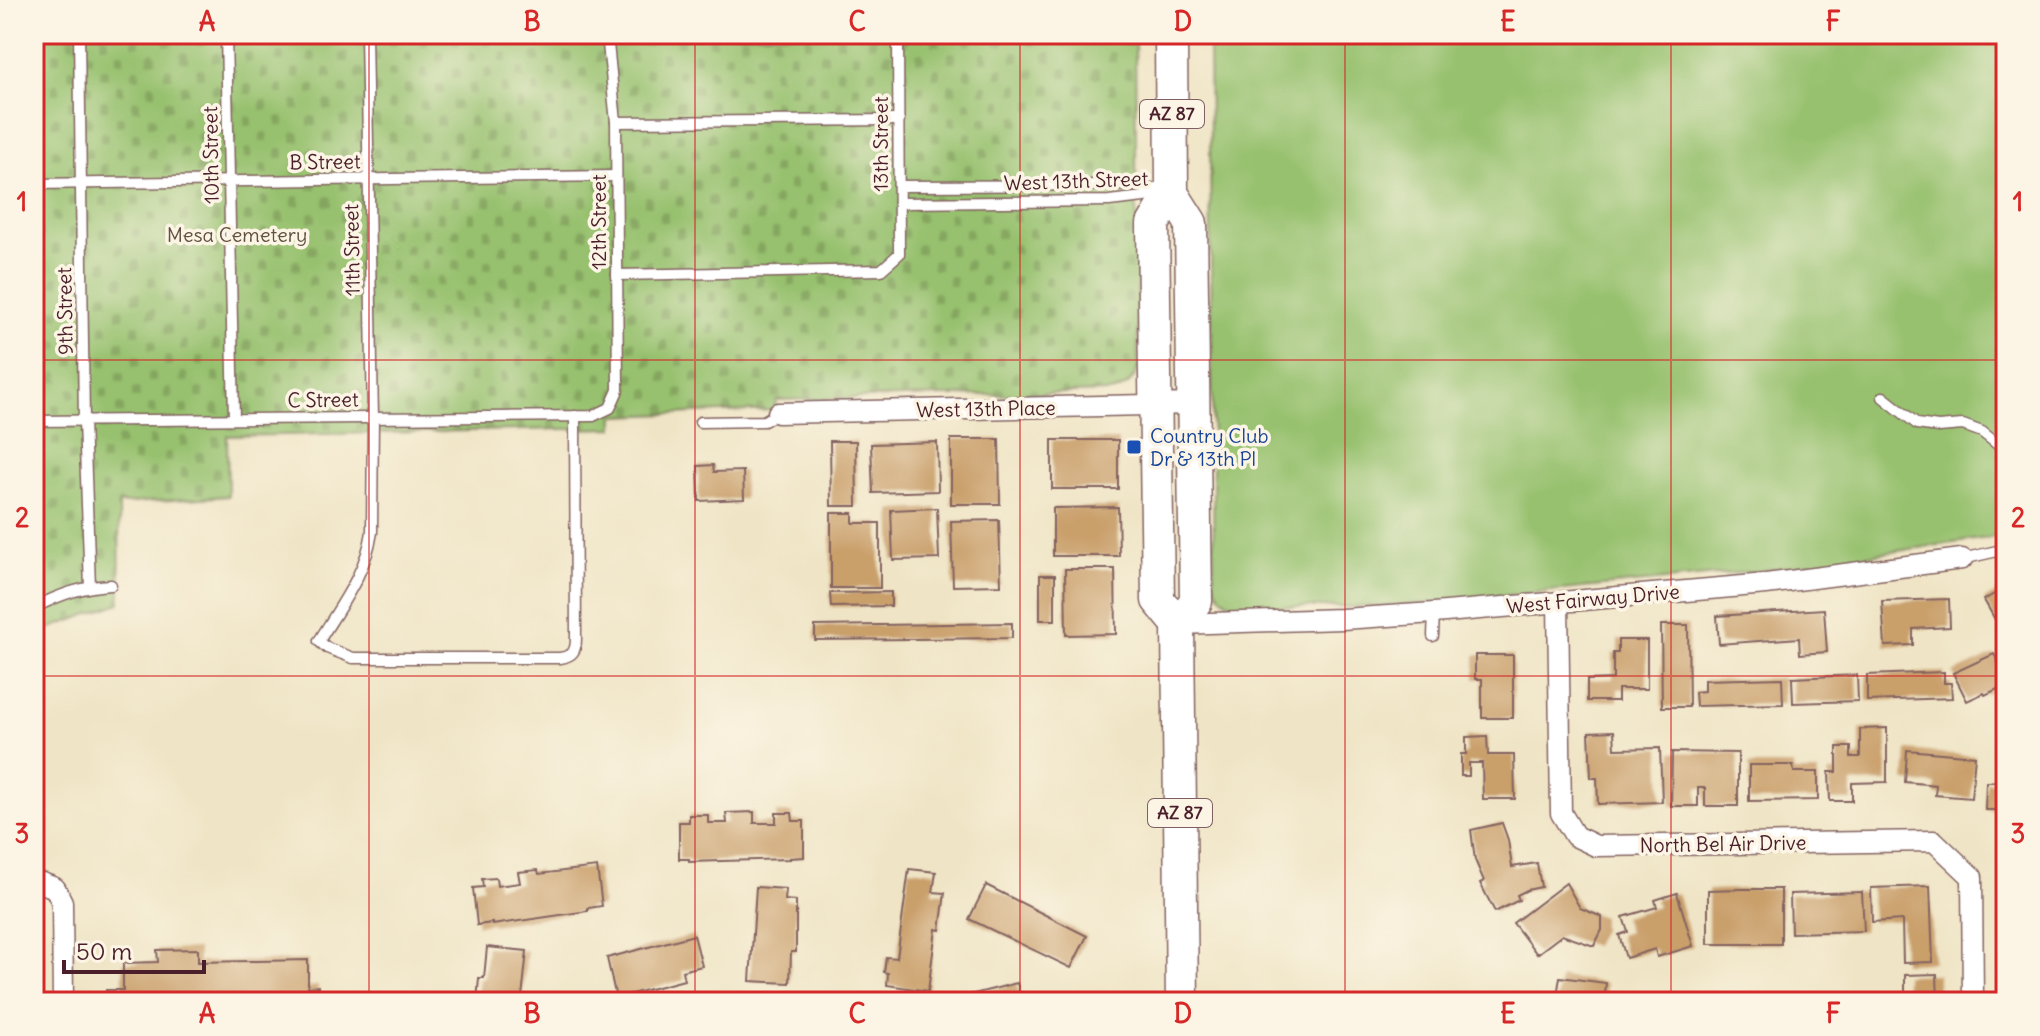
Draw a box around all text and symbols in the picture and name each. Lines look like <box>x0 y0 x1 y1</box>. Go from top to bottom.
text: A <box>199 5 216 38</box>
text: B <box>523 5 541 38</box>
text: C <box>848 5 866 38</box>
text: D <box>1174 5 1192 38</box>
text: E <box>1500 5 1516 38</box>
text: F <box>1826 5 1841 38</box>
street label: 13th Street <box>868 96 893 192</box>
road number: AZ 87 <box>1140 100 1204 128</box>
street label: 10th Street <box>197 106 224 204</box>
street label: B Street <box>289 148 361 175</box>
street label: West 13th Street <box>1003 165 1149 196</box>
street label: 12th Street <box>586 174 611 270</box>
text: 1 <box>17 185 27 218</box>
text: 1 <box>2013 185 2023 218</box>
street label: 11th Street <box>338 203 365 296</box>
park label: Mesa Cemetery <box>167 222 307 247</box>
street label: 9th Street <box>51 267 78 355</box>
street label: C Street <box>287 386 359 413</box>
street label: West 13th Place <box>916 395 1056 422</box>
place label: Country Club Dr & 13th Pl <box>1150 423 1269 471</box>
marker: Country Club Dr & 13th Pl <box>1125 438 1143 456</box>
text: 2 <box>15 501 29 534</box>
text: 2 <box>2011 501 2025 534</box>
street label: West Fairway Drive <box>1505 578 1681 619</box>
road number: AZ 87 <box>1148 799 1212 827</box>
text: 3 <box>15 817 29 850</box>
text: 3 <box>2011 817 2025 850</box>
street label: North Bel Air Drive <box>1639 830 1807 857</box>
scale bar <box>64 924 204 974</box>
text: 50 m <box>76 936 132 966</box>
text: A <box>199 997 216 1030</box>
text: B <box>523 997 541 1030</box>
text: C <box>848 997 866 1030</box>
text: D <box>1174 997 1192 1030</box>
text: E <box>1500 997 1516 1030</box>
text: F <box>1826 997 1841 1030</box>

